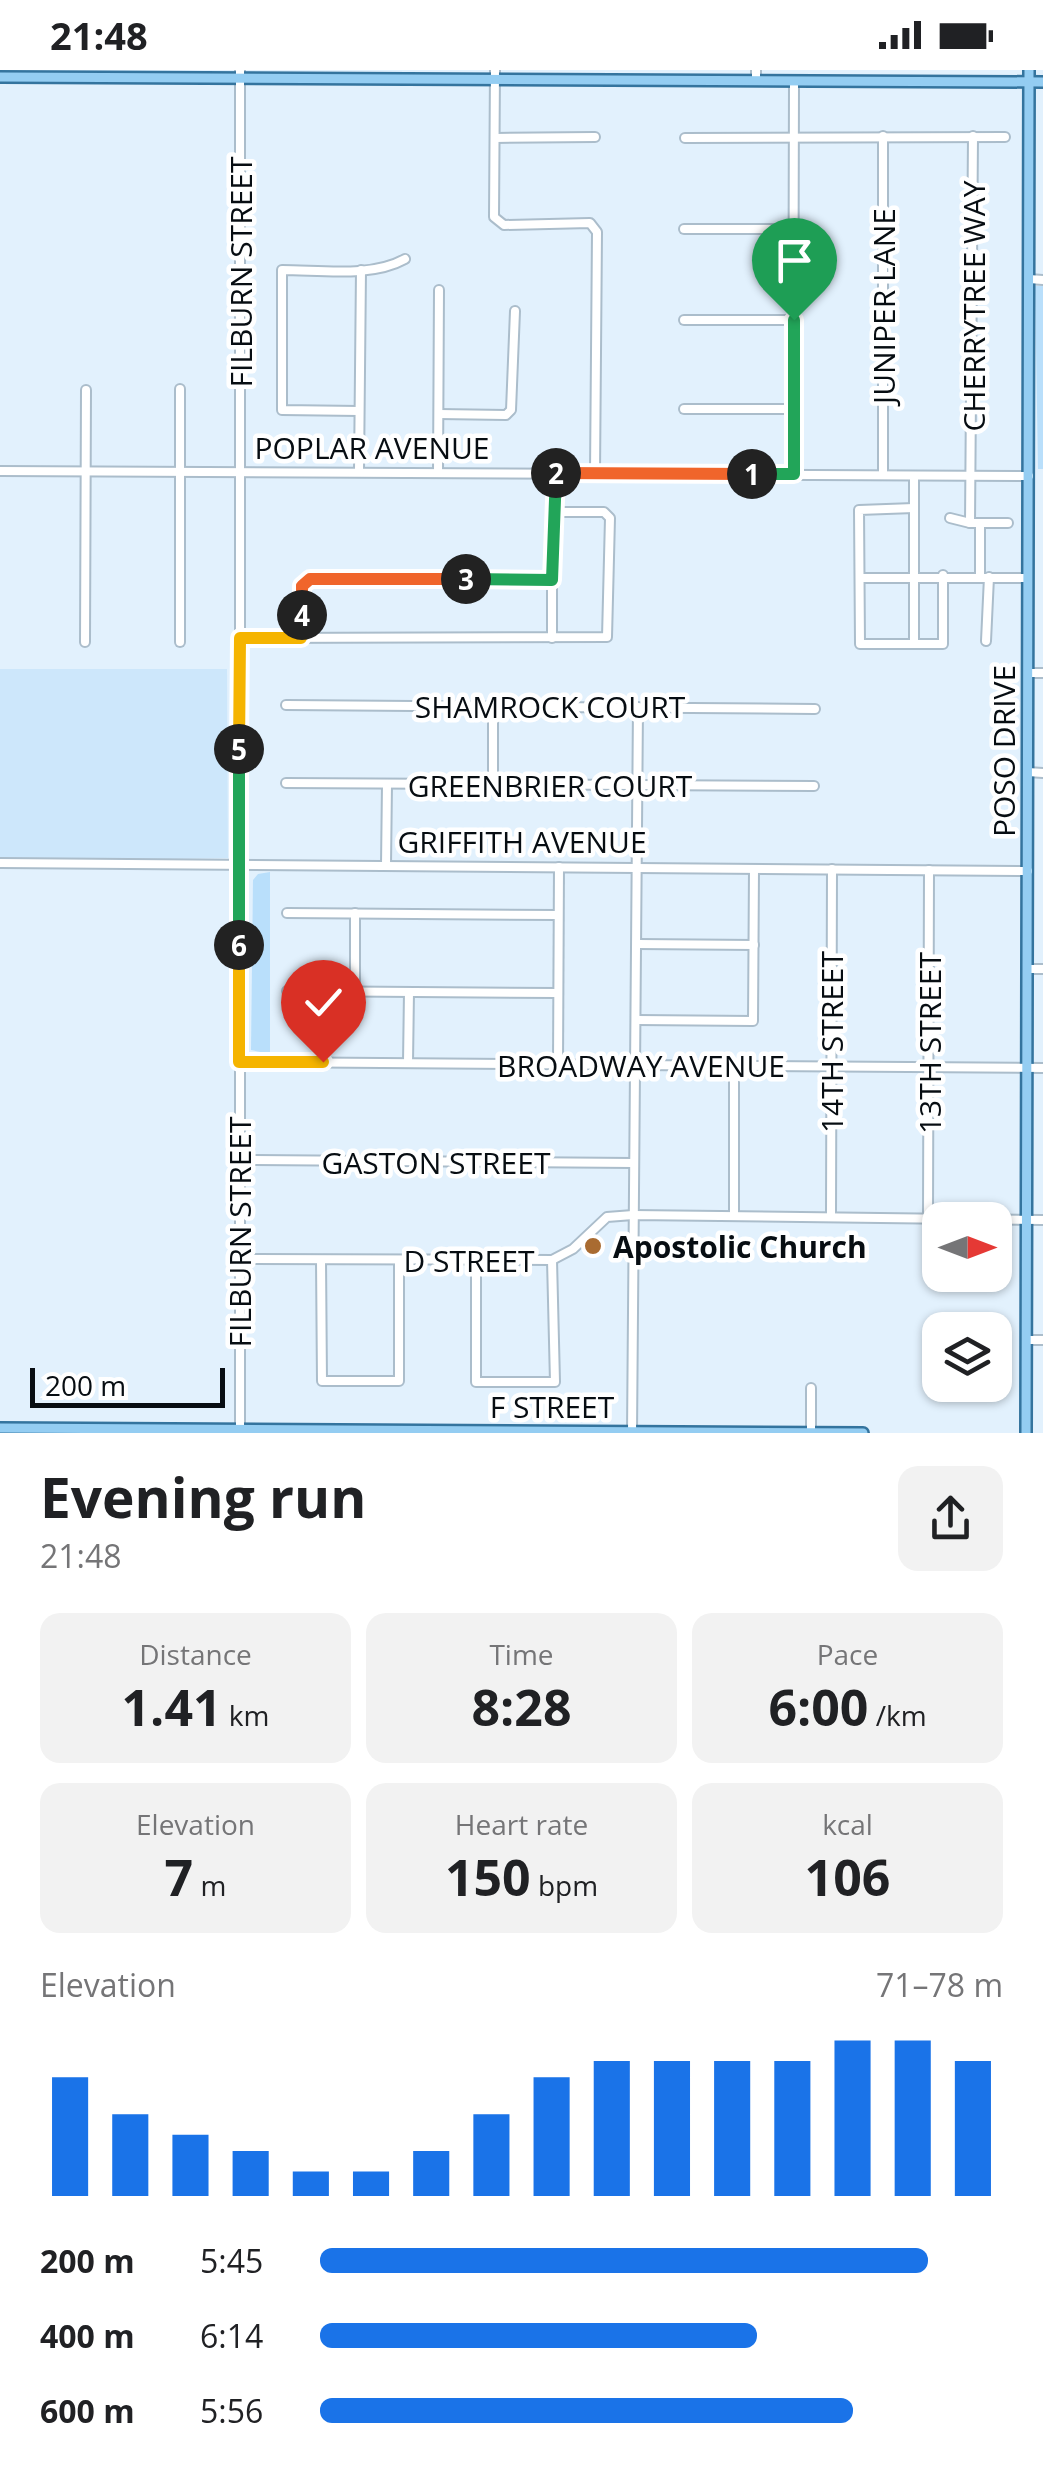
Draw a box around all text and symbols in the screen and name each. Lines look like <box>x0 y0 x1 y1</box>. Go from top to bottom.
text: 21:48 <box>50 9 148 61</box>
street label: FILBURN STREET <box>220 156 261 388</box>
street label: CHERRYTREE WAY <box>953 180 994 432</box>
street label: JUNIPER LANE <box>863 208 904 407</box>
pin <box>752 218 837 321</box>
icon: arrive <box>767 233 822 288</box>
street label: POPLAR AVENUE <box>254 427 490 468</box>
pin: 2 <box>531 448 581 498</box>
pin: 1 <box>727 449 777 499</box>
text: 2 <box>548 454 564 492</box>
text: 1 <box>744 455 760 493</box>
pin: 3 <box>441 554 491 604</box>
text: 3 <box>458 560 474 598</box>
pin: 4 <box>277 590 327 640</box>
text: 4 <box>294 596 310 634</box>
street label: POSO DRIVE <box>983 665 1024 837</box>
street label: SHAMROCK COURT <box>415 686 686 727</box>
pin: 5 <box>214 724 264 774</box>
text: 5 <box>231 730 247 768</box>
street label: GREENBRIER COURT <box>408 765 693 806</box>
street label: GRIFFITH AVENUE <box>397 821 647 862</box>
pin: 6 <box>214 920 264 970</box>
text: 6 <box>231 926 247 964</box>
street label: 14TH STREET <box>811 950 852 1133</box>
street label: 13TH STREET <box>909 951 950 1134</box>
pin <box>281 960 366 1063</box>
icon: check <box>296 975 351 1030</box>
street label: BROADWAY AVENUE <box>497 1045 785 1086</box>
street label: FILBURN STREET <box>219 1116 260 1348</box>
street label: GASTON STREET <box>322 1142 551 1183</box>
north arrow <box>922 1202 1012 1292</box>
map controls <box>922 1202 1012 1402</box>
place label: Apostolic Church <box>613 1226 867 1267</box>
marker: Apostolic Church <box>582 1235 604 1257</box>
street label: D STREET <box>404 1240 535 1281</box>
button: layers <box>922 1312 1012 1402</box>
scale bar <box>30 1363 225 1408</box>
text: 200 m <box>45 1366 126 1404</box>
street label: F STREET <box>490 1386 615 1427</box>
text: Evening run <box>40 1459 366 1534</box>
button: share <box>898 1466 1003 1571</box>
text: 21:48 <box>40 1534 122 1577</box>
text: Distance <box>139 1635 252 1673</box>
text: Time <box>489 1635 554 1673</box>
text: Pace <box>817 1635 878 1673</box>
text: 1.41 <box>122 1673 222 1741</box>
text: 8:28 <box>471 1673 572 1741</box>
text: 6:00 <box>768 1673 868 1741</box>
text: km <box>222 1696 269 1734</box>
text: /km <box>868 1696 927 1734</box>
text: Elevation <box>136 1805 255 1843</box>
text: Heart rate <box>455 1805 588 1843</box>
text: kcal <box>822 1805 873 1843</box>
text: 7 <box>165 1843 193 1911</box>
text: 150 <box>445 1843 531 1911</box>
text: 106 <box>805 1843 890 1911</box>
text: m <box>193 1866 226 1904</box>
text: bpm <box>531 1866 598 1904</box>
text: Elevation <box>40 1963 176 2006</box>
text: 71–78 m <box>876 1963 1003 2006</box>
text: 200 m <box>40 2239 135 2282</box>
text: 5:45 <box>200 2239 263 2282</box>
text: 400 m <box>40 2314 135 2357</box>
text: 6:14 <box>200 2314 263 2357</box>
text: 600 m <box>40 2389 135 2432</box>
text: 5:56 <box>200 2389 263 2432</box>

